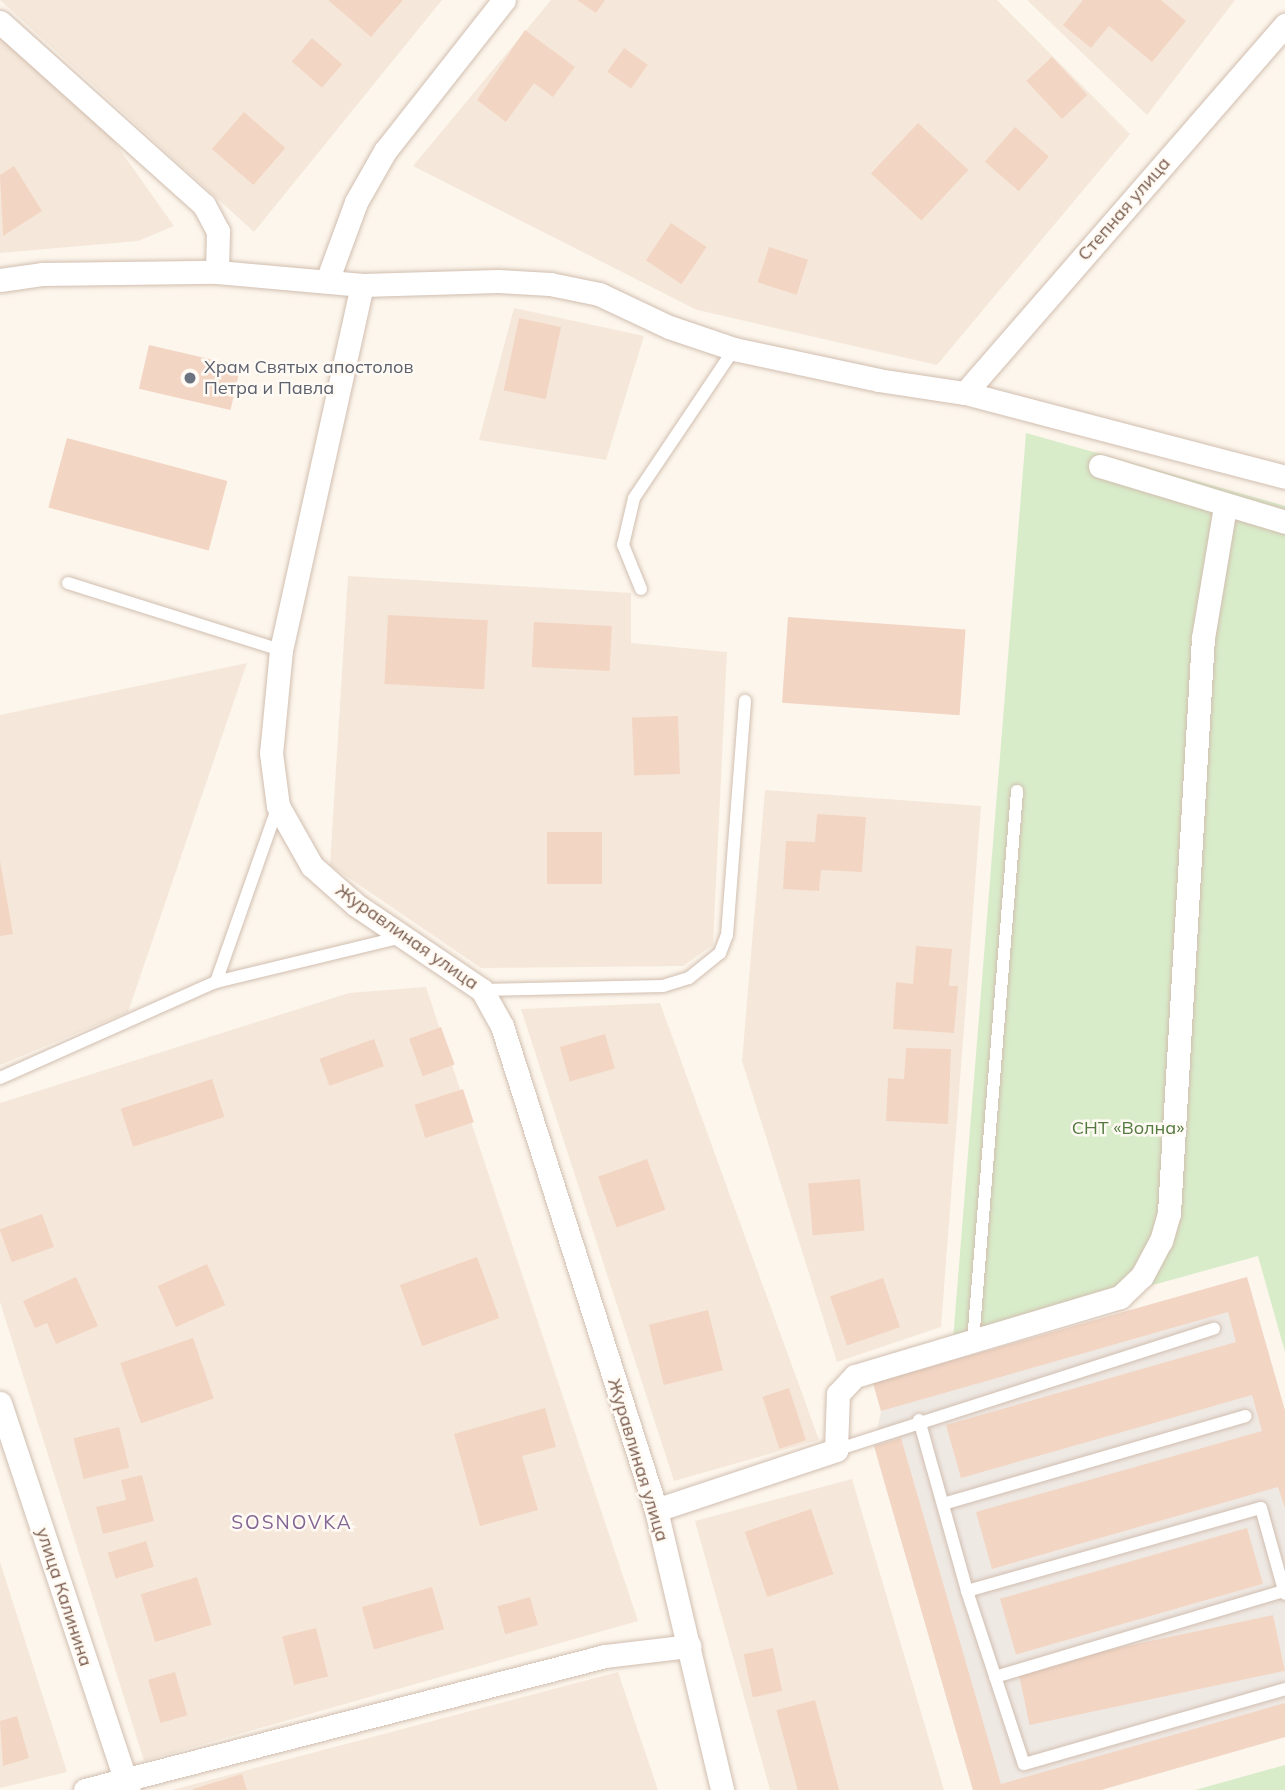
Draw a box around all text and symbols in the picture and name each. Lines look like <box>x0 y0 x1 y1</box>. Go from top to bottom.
street label: Степная улица <box>1073 153 1175 265</box>
place label: Храм Святых апостолов Петра и Павла <box>204 357 414 400</box>
marker: Храм Святых апостолов Петра и Павла <box>182 370 198 386</box>
street label: Журавлиная улица <box>331 880 483 994</box>
park label: СНТ «Волна» <box>1072 1117 1184 1139</box>
street label: Журавлиная улица <box>603 1376 673 1544</box>
district label: SOSNOVKA <box>232 1512 352 1534</box>
street label: улица Калинина <box>31 1525 97 1669</box>

